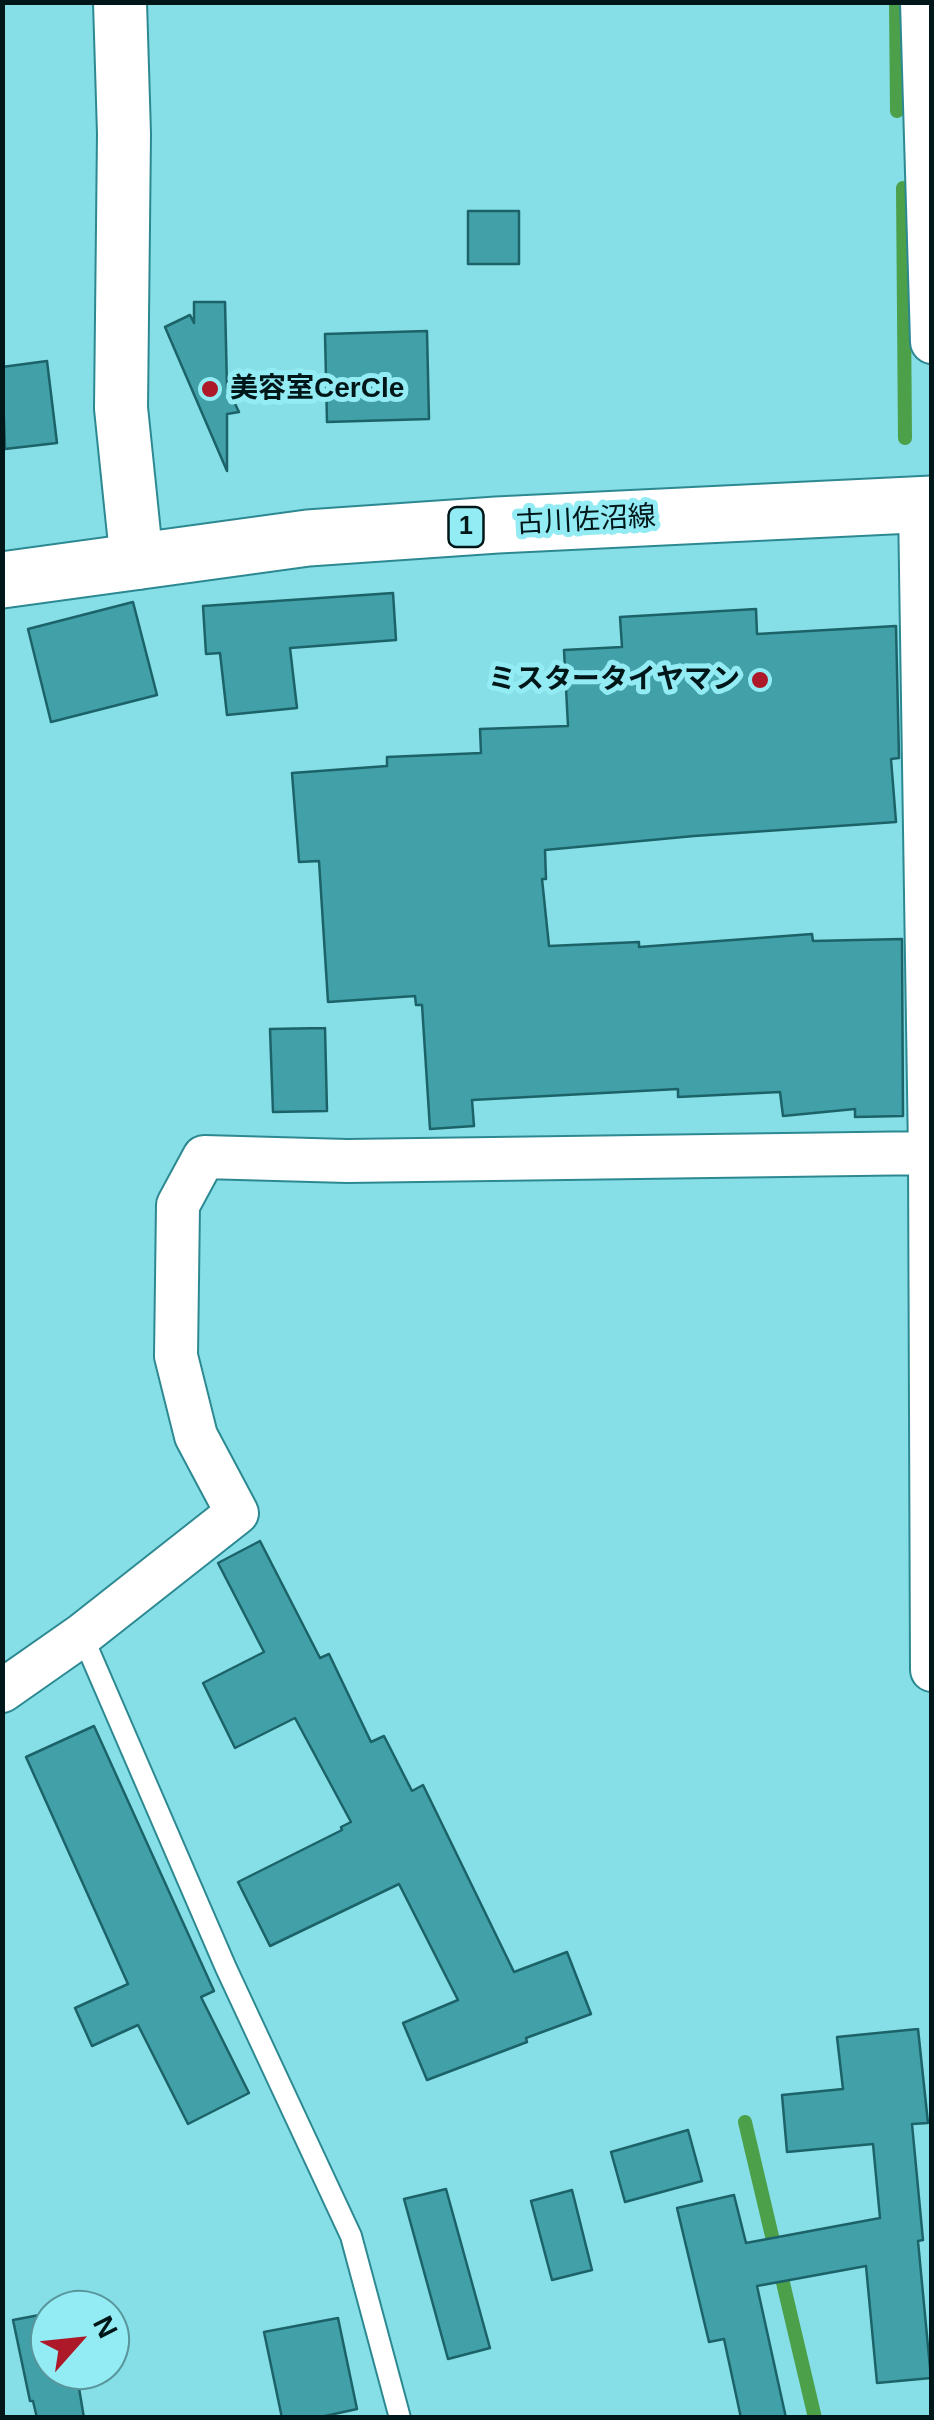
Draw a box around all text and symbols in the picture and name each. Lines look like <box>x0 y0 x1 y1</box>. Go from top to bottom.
place label: 美容室CerCle <box>230 372 404 406</box>
marker: 美容室CerCle <box>199 378 221 400</box>
street label: 古川佐沼線 <box>515 501 657 541</box>
road number: 1 <box>448 507 484 547</box>
place label: ミスタータイヤマン <box>488 663 740 697</box>
marker: ミスタータイヤマン <box>749 669 771 691</box>
north arrow <box>30 2290 130 2390</box>
text: N <box>87 2311 124 2343</box>

